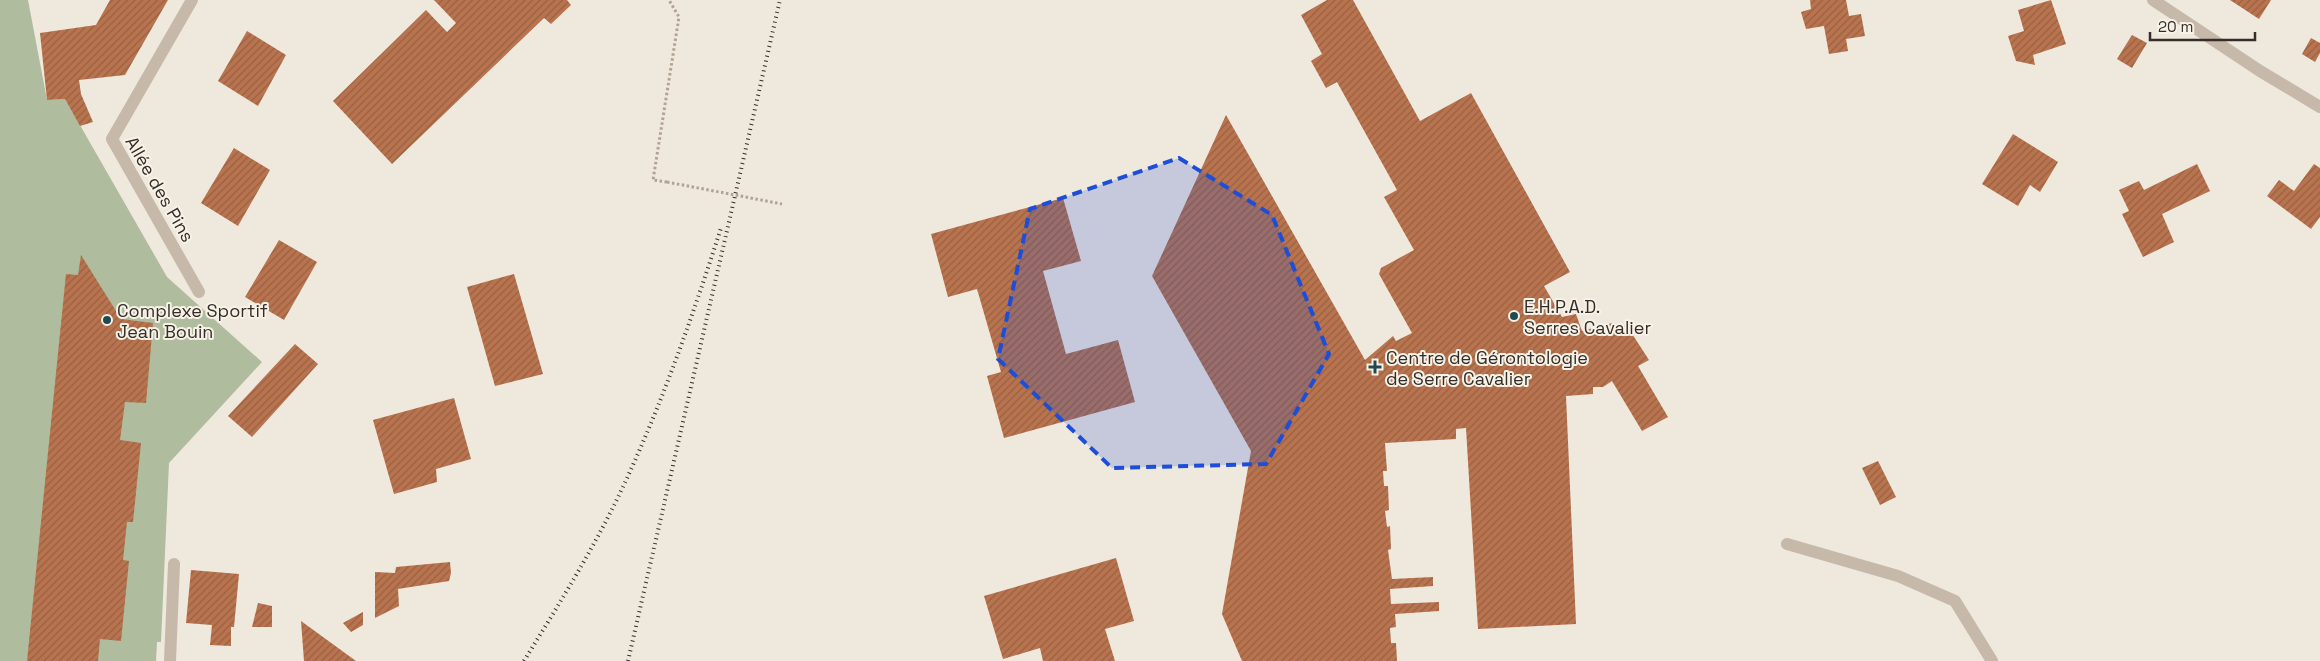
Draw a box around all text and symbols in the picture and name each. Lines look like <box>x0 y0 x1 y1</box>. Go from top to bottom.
scale bar <box>2150 10 2255 42</box>
text: 20 m <box>2158 17 2193 36</box>
street label: Allée des Pins <box>120 132 200 246</box>
place label: E.H.P.A.D. Serres Cavalier <box>1524 295 1651 339</box>
place label: Complexe Sportif Jean Bouin <box>117 299 268 343</box>
marker: E.H.P.A.D. Serres Cavalier <box>1508 310 1520 322</box>
marker: Complexe Sportif Jean Bouin <box>101 314 113 326</box>
place label: Centre de Gérontologie de Serre Cavalier <box>1386 346 1588 390</box>
marker: Centre de Gérontologie de Serre Cavalier <box>1368 360 1382 374</box>

